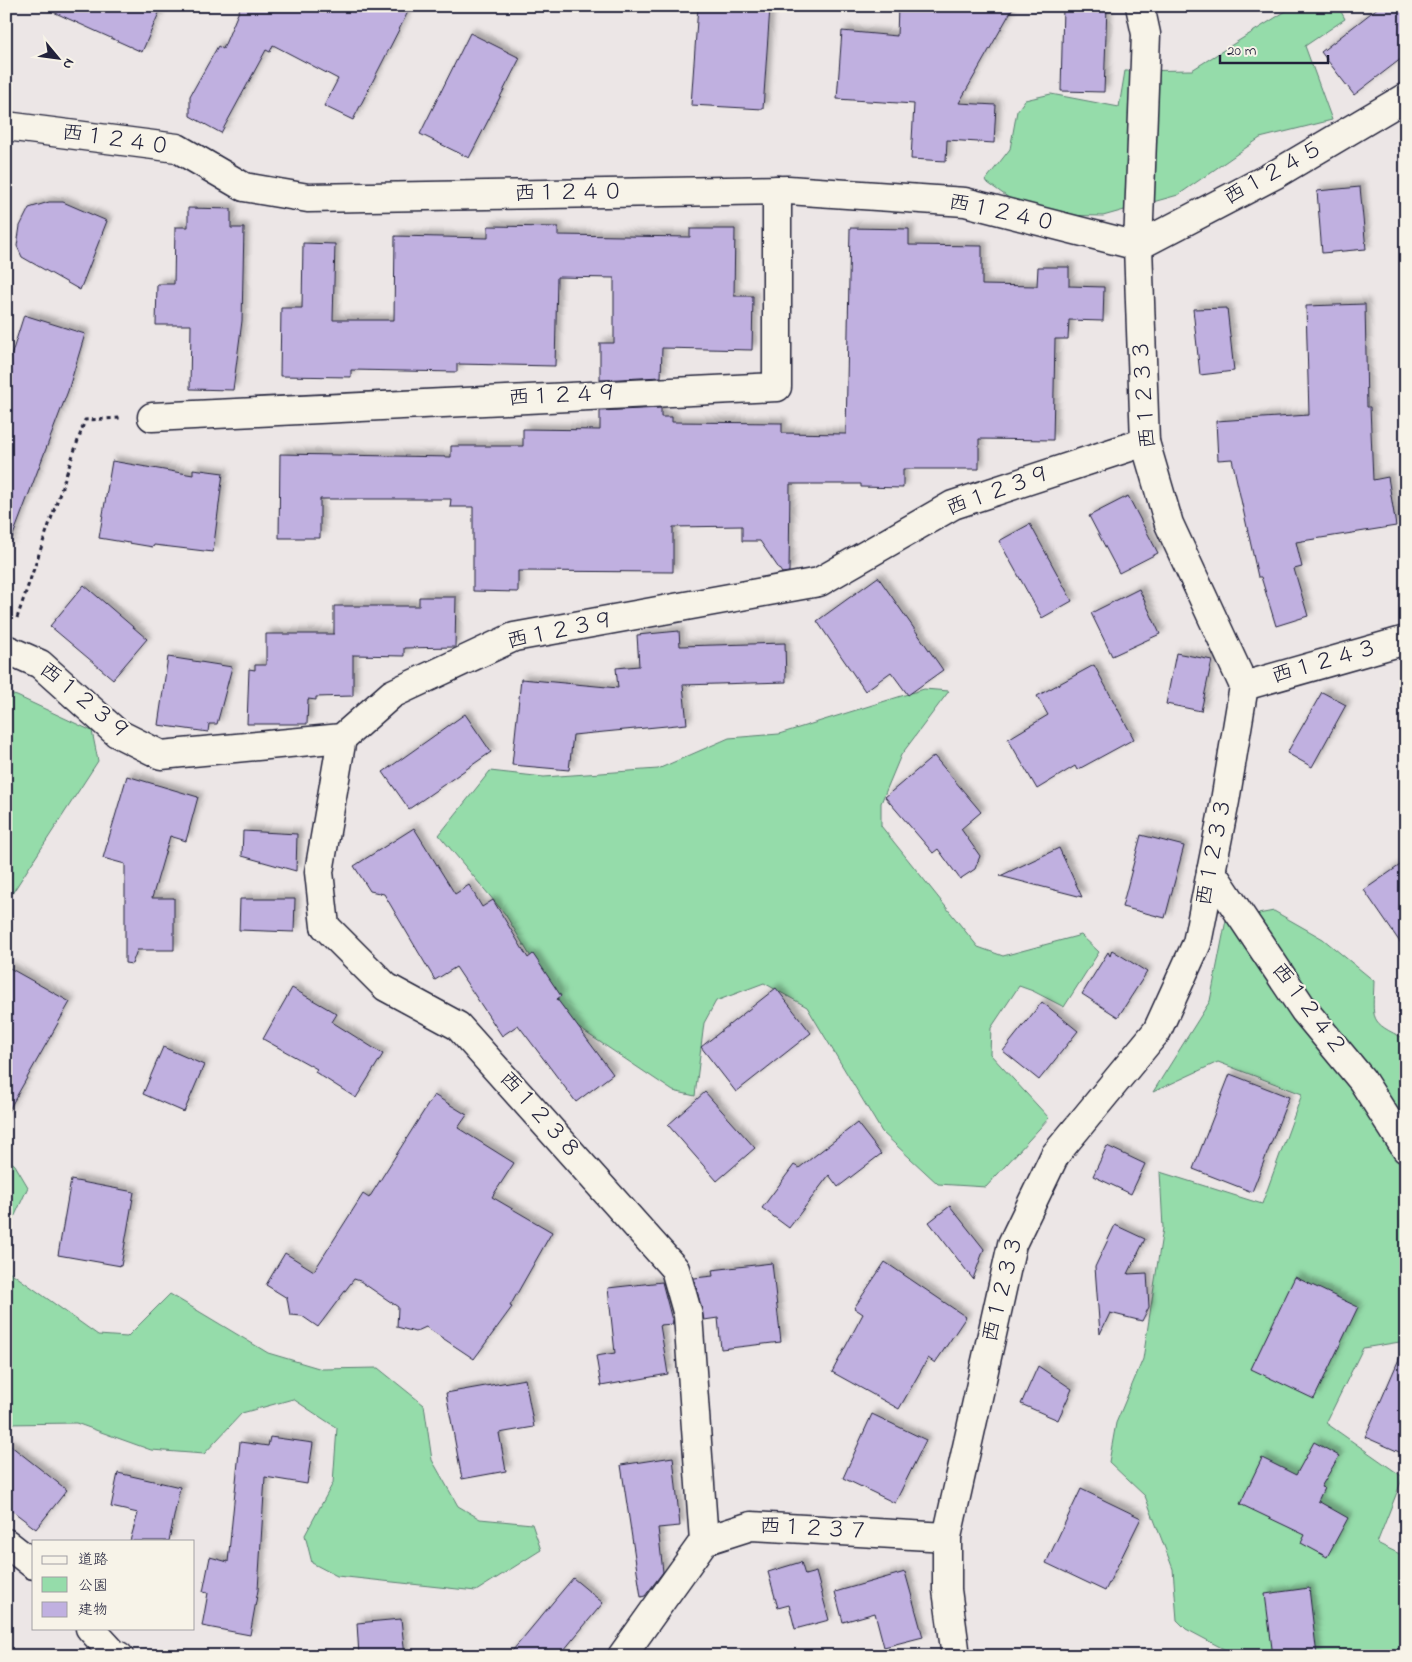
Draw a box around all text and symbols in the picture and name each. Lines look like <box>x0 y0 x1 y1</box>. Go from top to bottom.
north arrow <box>32 32 82 82</box>
scale bar <box>1220 32 1327 64</box>
text: 20 m <box>1227 40 1257 62</box>
text: N <box>57 54 80 73</box>
street label: 西１２４０ <box>59 118 173 164</box>
street label: 西１２４５ <box>1218 133 1330 215</box>
street label: 西１２４０ <box>514 177 624 211</box>
street label: 西１２４０ <box>945 187 1059 241</box>
street label: 西１２３３ <box>1126 338 1166 450</box>
street label: 西１２４９ <box>507 378 619 416</box>
street label: 西１２３９ <box>942 458 1056 526</box>
street label: 西１２３９ <box>504 605 618 659</box>
street label: 西１２４３ <box>1268 632 1382 694</box>
street label: 西１２３９ <box>31 655 137 749</box>
street label: 西１２３３ <box>1189 795 1241 909</box>
street label: 西１２４２ <box>1262 956 1354 1064</box>
street label: 西１２３８ <box>490 1064 588 1168</box>
street label: 西１２３３ <box>975 1232 1033 1346</box>
street label: 西１２３７ <box>758 1511 870 1549</box>
legend <box>32 1540 195 1630</box>
text: 道路 <box>78 1549 108 1571</box>
text: 公園 <box>78 1575 108 1597</box>
text: 建物 <box>78 1599 108 1621</box>

